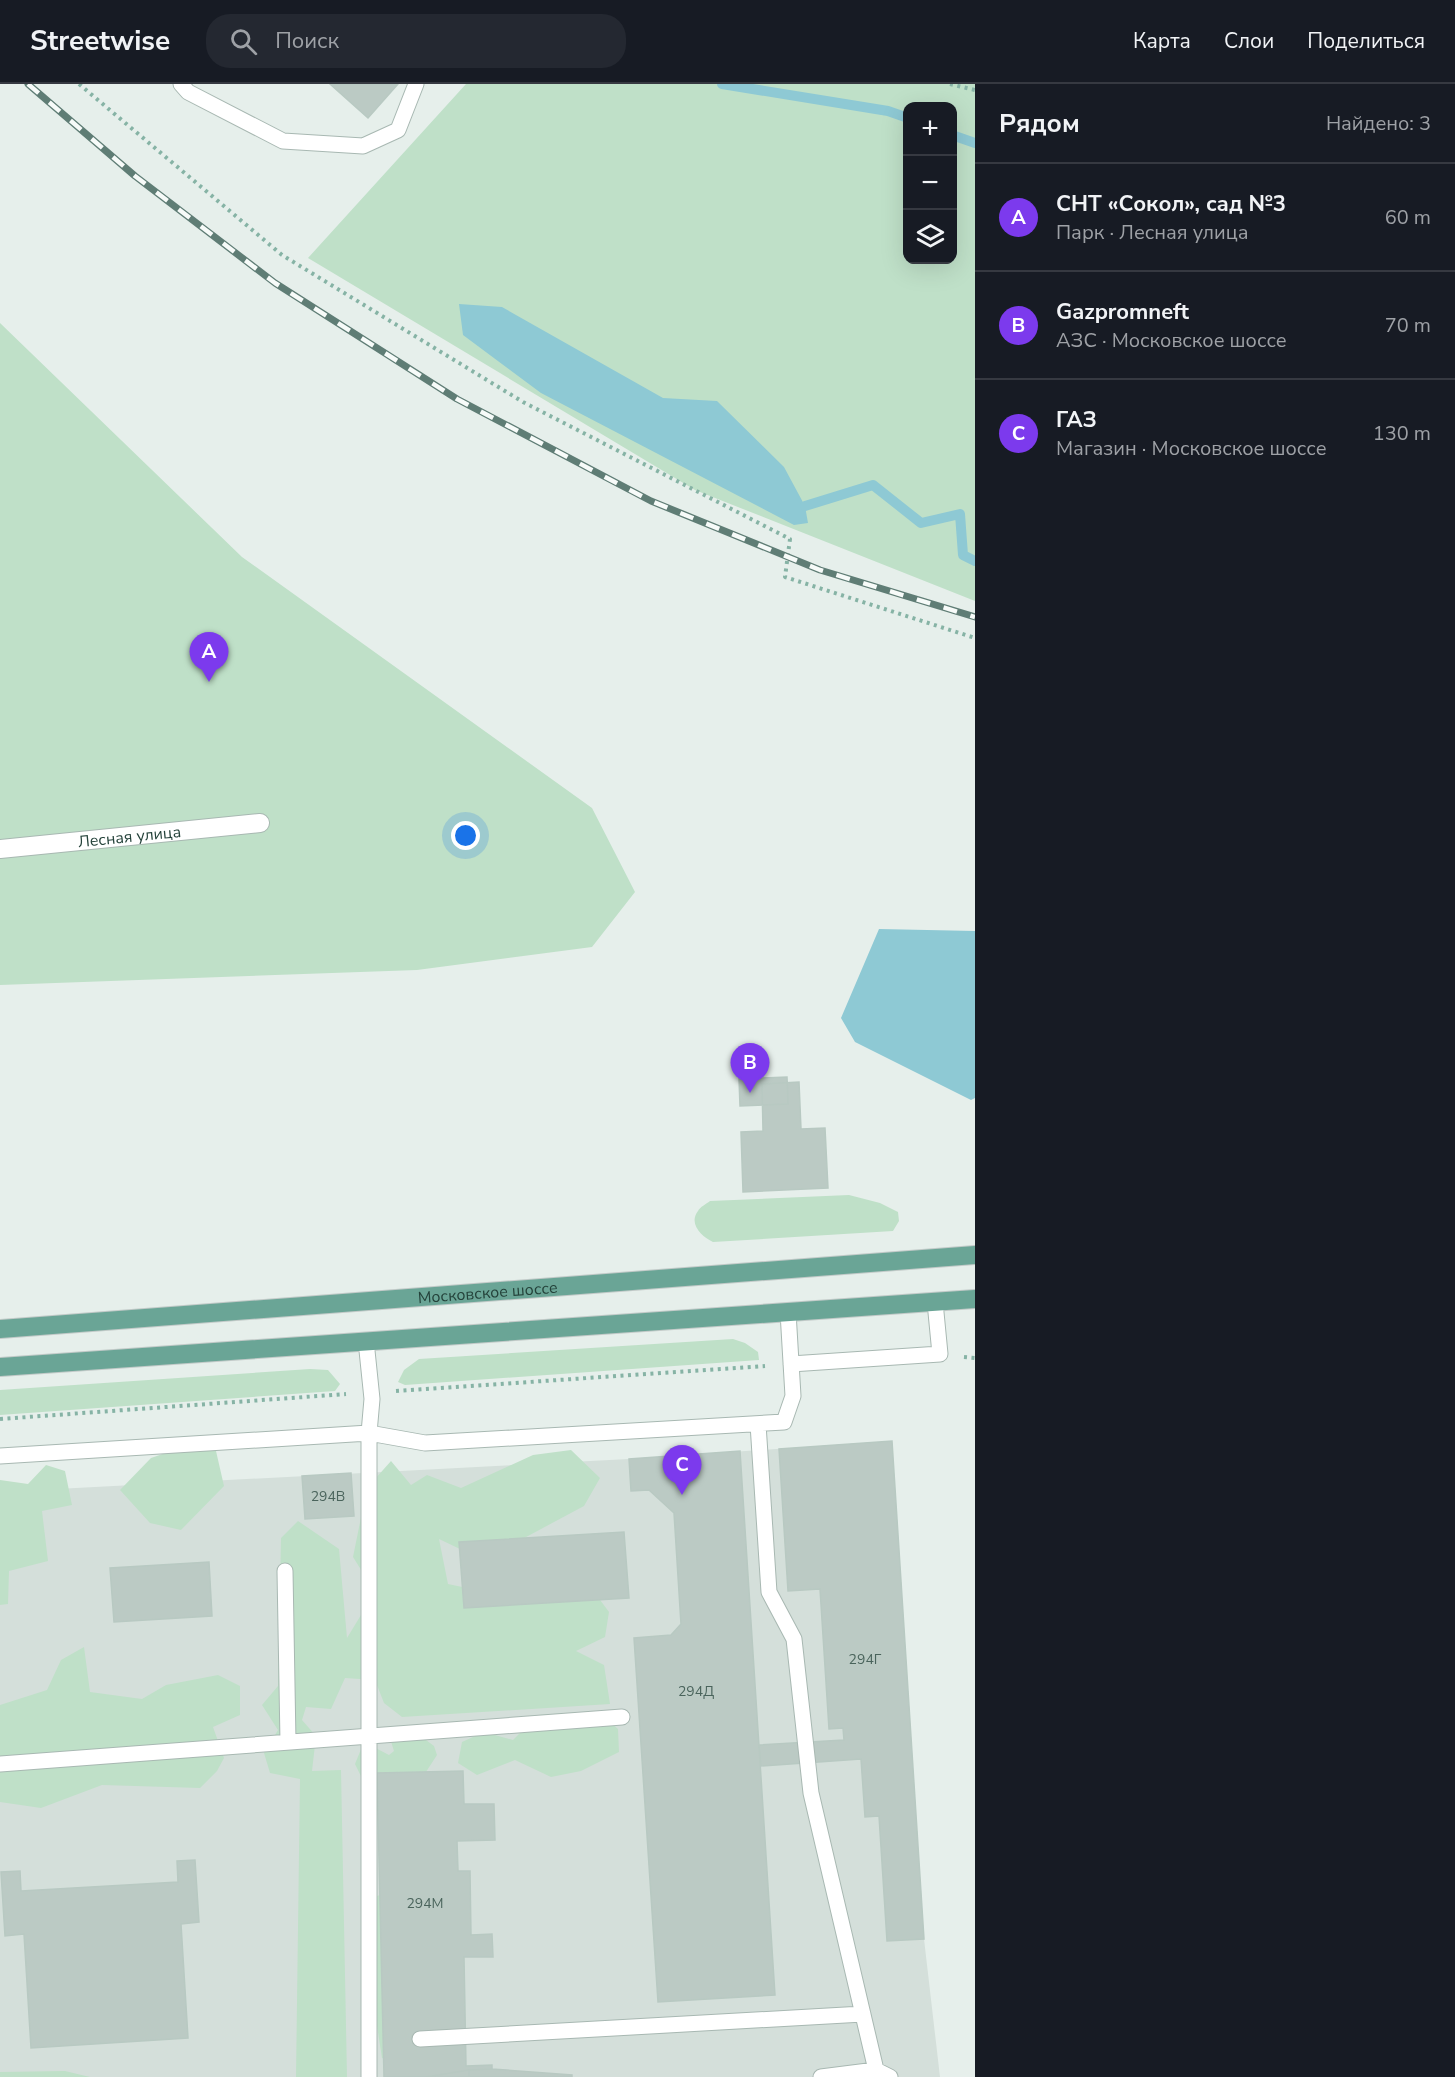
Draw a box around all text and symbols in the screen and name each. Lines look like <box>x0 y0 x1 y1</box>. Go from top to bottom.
search box <box>206 14 626 68</box>
text: Streetwise <box>30 22 170 60</box>
icon: search <box>227 25 260 58</box>
text: Поиск <box>275 26 339 56</box>
text: Карта <box>1133 27 1191 55</box>
text: Слои <box>1224 27 1274 55</box>
text: Поделиться <box>1307 27 1425 55</box>
map controls <box>903 102 957 264</box>
button: + <box>903 102 957 156</box>
text: Рядом <box>999 106 1080 141</box>
text: Найдено: 3 <box>1326 110 1431 137</box>
button: − <box>903 156 957 210</box>
text: СНТ «Сокол», сад №3 <box>1056 189 1286 219</box>
text: A <box>1011 204 1026 231</box>
text: 60 m <box>1385 204 1431 231</box>
button: layers <box>903 210 957 264</box>
text: Парк · Лесная улица <box>1056 219 1248 246</box>
text: Gazpromneft <box>1056 297 1189 327</box>
text: B <box>1012 312 1025 339</box>
text: 70 m <box>1385 312 1431 339</box>
text: АЗС · Московское шоссе <box>1056 327 1287 354</box>
text: ГАЗ <box>1056 405 1097 435</box>
text: C <box>1012 420 1025 447</box>
text: 130 m <box>1373 420 1431 447</box>
text: Магазин · Московское шоссе <box>1056 435 1327 462</box>
pin: A <box>190 632 228 682</box>
street label: Лесная улица <box>77 821 182 853</box>
your location <box>451 821 480 850</box>
pin: B <box>730 1044 770 1093</box>
street label: Московское шоссе <box>417 1277 558 1309</box>
pin: C <box>662 1446 702 1495</box>
house number: 294В <box>311 1487 345 1506</box>
house number: 294Г <box>849 1650 882 1669</box>
house number: 294Д <box>678 1682 714 1701</box>
house number: 294М <box>406 1894 444 1913</box>

